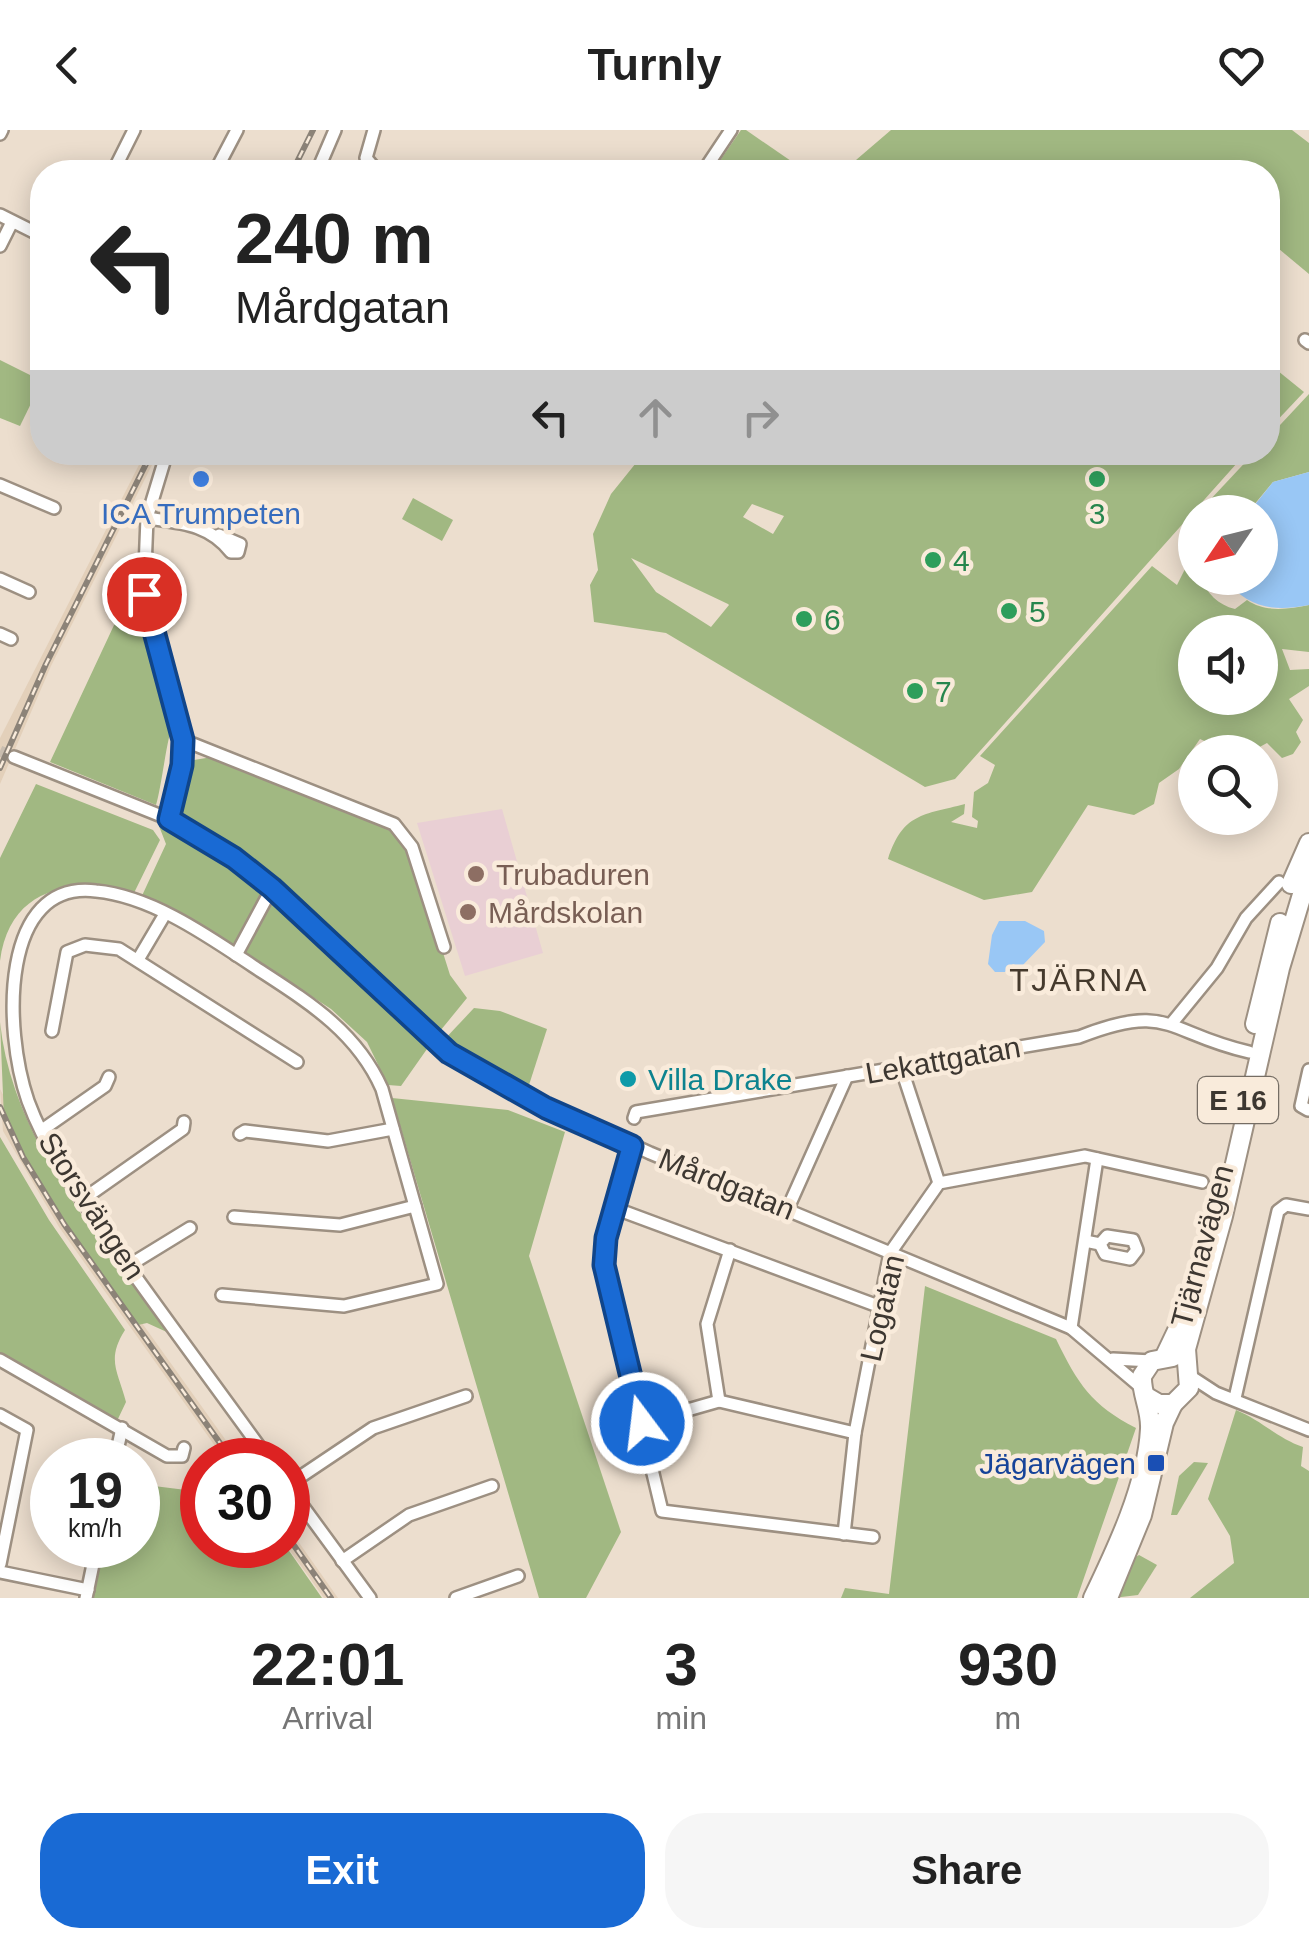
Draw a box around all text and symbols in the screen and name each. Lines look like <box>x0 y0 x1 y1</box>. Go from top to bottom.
icon: back <box>40 38 95 93</box>
icon: heart <box>1214 38 1269 93</box>
text: Turnly <box>587 39 722 90</box>
icon: left <box>70 200 200 330</box>
text: 240 m <box>235 200 433 278</box>
text: Mårdgatan <box>235 282 450 333</box>
icon: left <box>523 390 578 445</box>
icon: ahead <box>628 390 683 445</box>
icon: right <box>733 390 788 445</box>
marker: ICA Trumpeten <box>190 468 212 490</box>
marker: 3 <box>1086 468 1108 490</box>
north arrow <box>1178 495 1278 595</box>
map controls <box>1178 495 1278 835</box>
place label: ICA Trumpeten <box>101 497 301 530</box>
place label: 3 <box>1089 497 1105 530</box>
place label: 4 <box>953 544 970 577</box>
marker: 4 <box>922 549 944 571</box>
pin <box>102 552 187 637</box>
icon: arrive <box>117 567 172 622</box>
place label: 5 <box>1029 595 1046 628</box>
marker: 5 <box>998 600 1020 622</box>
place label: 6 <box>824 603 841 636</box>
marker: 6 <box>793 608 815 630</box>
button: sound <box>1178 615 1278 715</box>
place label: 7 <box>935 675 952 708</box>
marker: 7 <box>904 680 926 702</box>
button: search <box>1178 735 1278 835</box>
place label: Trubaduren <box>496 858 650 891</box>
marker: Trubaduren <box>465 863 487 885</box>
place label: Mårdskolan <box>488 896 643 929</box>
marker: Mårdskolan <box>457 901 479 923</box>
district label: TJÄRNA <box>1009 962 1149 998</box>
street label: Lekattgatan <box>863 1030 1023 1090</box>
place label: Villa Drake <box>648 1063 793 1096</box>
marker: Villa Drake <box>617 1068 639 1090</box>
road number: E 16 <box>1198 1077 1278 1123</box>
street label: Storsvängen <box>32 1126 152 1286</box>
street label: Mårdgatan <box>654 1142 800 1226</box>
street label: Tjärnavägen <box>1164 1161 1240 1331</box>
street label: Logatan <box>854 1251 910 1365</box>
position arrow <box>590 1371 694 1475</box>
speed limit sign: 30 <box>180 1438 310 1568</box>
place label: Jägarvägen <box>979 1447 1136 1480</box>
marker: Jägarvägen <box>1145 1452 1167 1474</box>
text: 19 <box>67 1463 123 1519</box>
text: km/h <box>68 1514 122 1542</box>
text: 22:01 <box>251 1631 404 1698</box>
text: 3 <box>664 1631 698 1698</box>
text: 930 <box>958 1631 1058 1698</box>
text: Arrival <box>282 1700 373 1736</box>
text: min <box>655 1700 707 1736</box>
text: m <box>995 1700 1021 1736</box>
button: Exit <box>40 1813 645 1928</box>
button: Share <box>665 1813 1269 1928</box>

